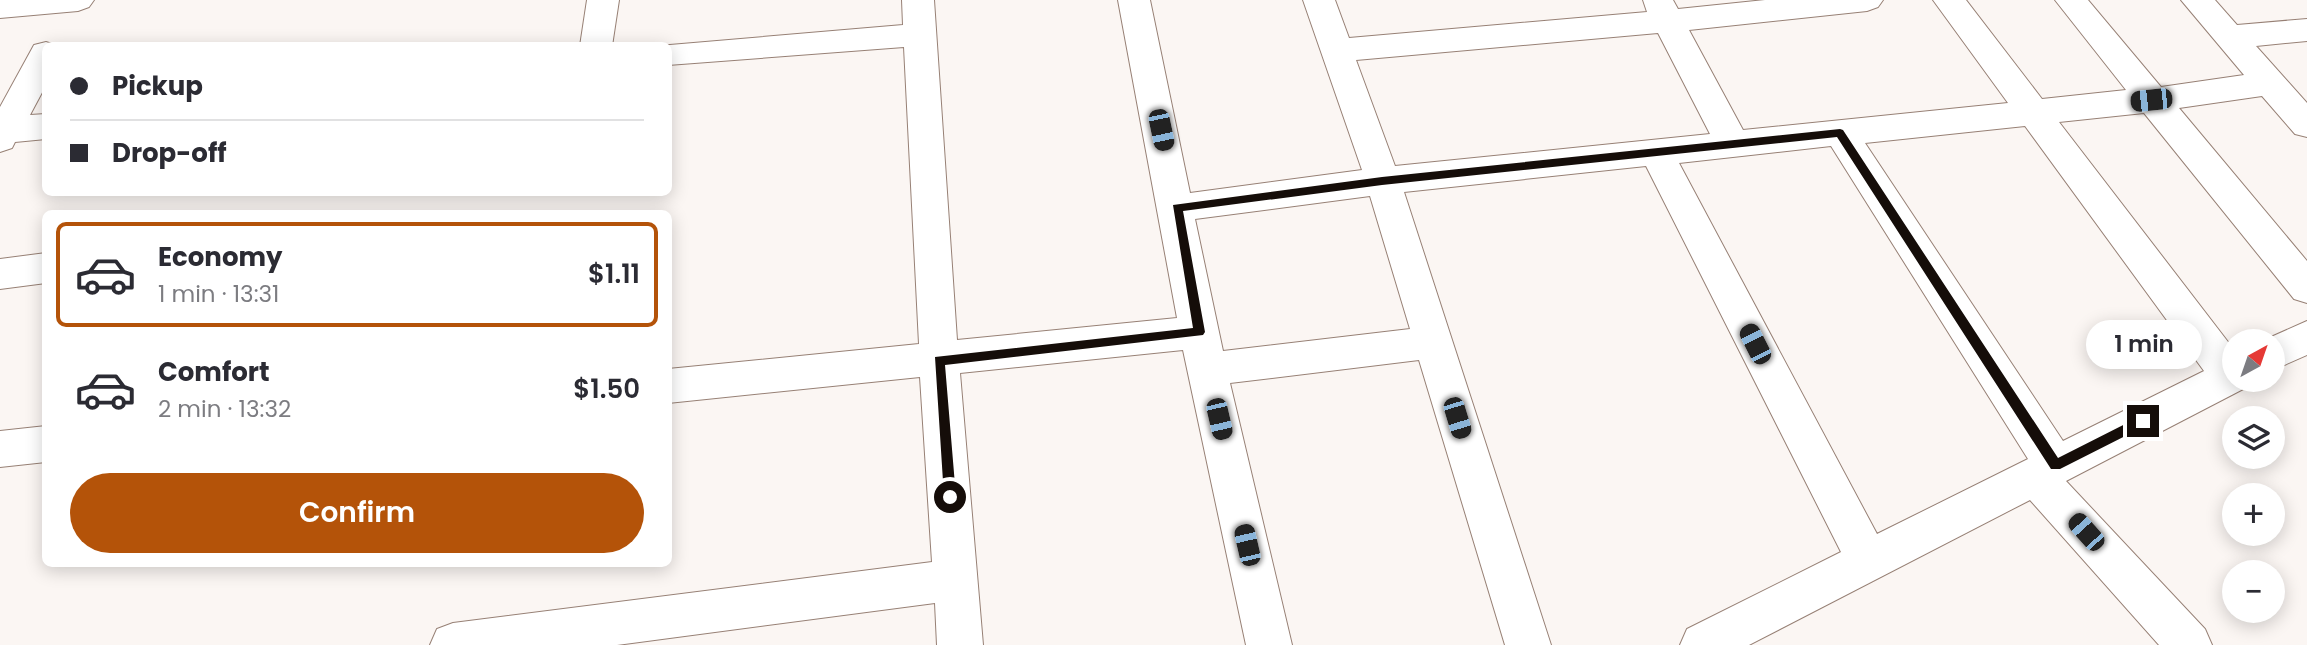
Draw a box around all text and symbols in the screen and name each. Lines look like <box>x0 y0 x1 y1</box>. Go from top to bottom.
text: Pickup <box>112 68 203 104</box>
car <box>2130 87 2173 113</box>
car <box>1147 107 1176 153</box>
text: Drop-off <box>112 135 227 171</box>
text: Economy <box>158 239 282 275</box>
icon: car <box>74 243 137 306</box>
text: $1.11 <box>588 256 640 292</box>
text: 1 min · 13:31 <box>158 278 279 310</box>
callout: 1 min <box>2085 320 2201 368</box>
car <box>1737 321 1774 367</box>
text: 1 min <box>2114 328 2174 360</box>
north arrow <box>2222 329 2286 392</box>
map controls <box>2222 329 2285 623</box>
text: Comfort <box>158 354 270 390</box>
icon: car <box>74 358 137 421</box>
text: $1.50 <box>573 371 640 407</box>
text: 2 min · 13:32 <box>158 393 291 425</box>
car <box>1441 395 1474 441</box>
car <box>1205 396 1234 442</box>
route end <box>2127 405 2159 437</box>
button: layers <box>2222 406 2285 469</box>
button: Confirm <box>70 473 644 553</box>
route start <box>934 481 966 513</box>
button: + <box>2222 483 2285 546</box>
car <box>2065 509 2108 555</box>
car <box>1233 522 1262 568</box>
button: − <box>2222 560 2285 623</box>

